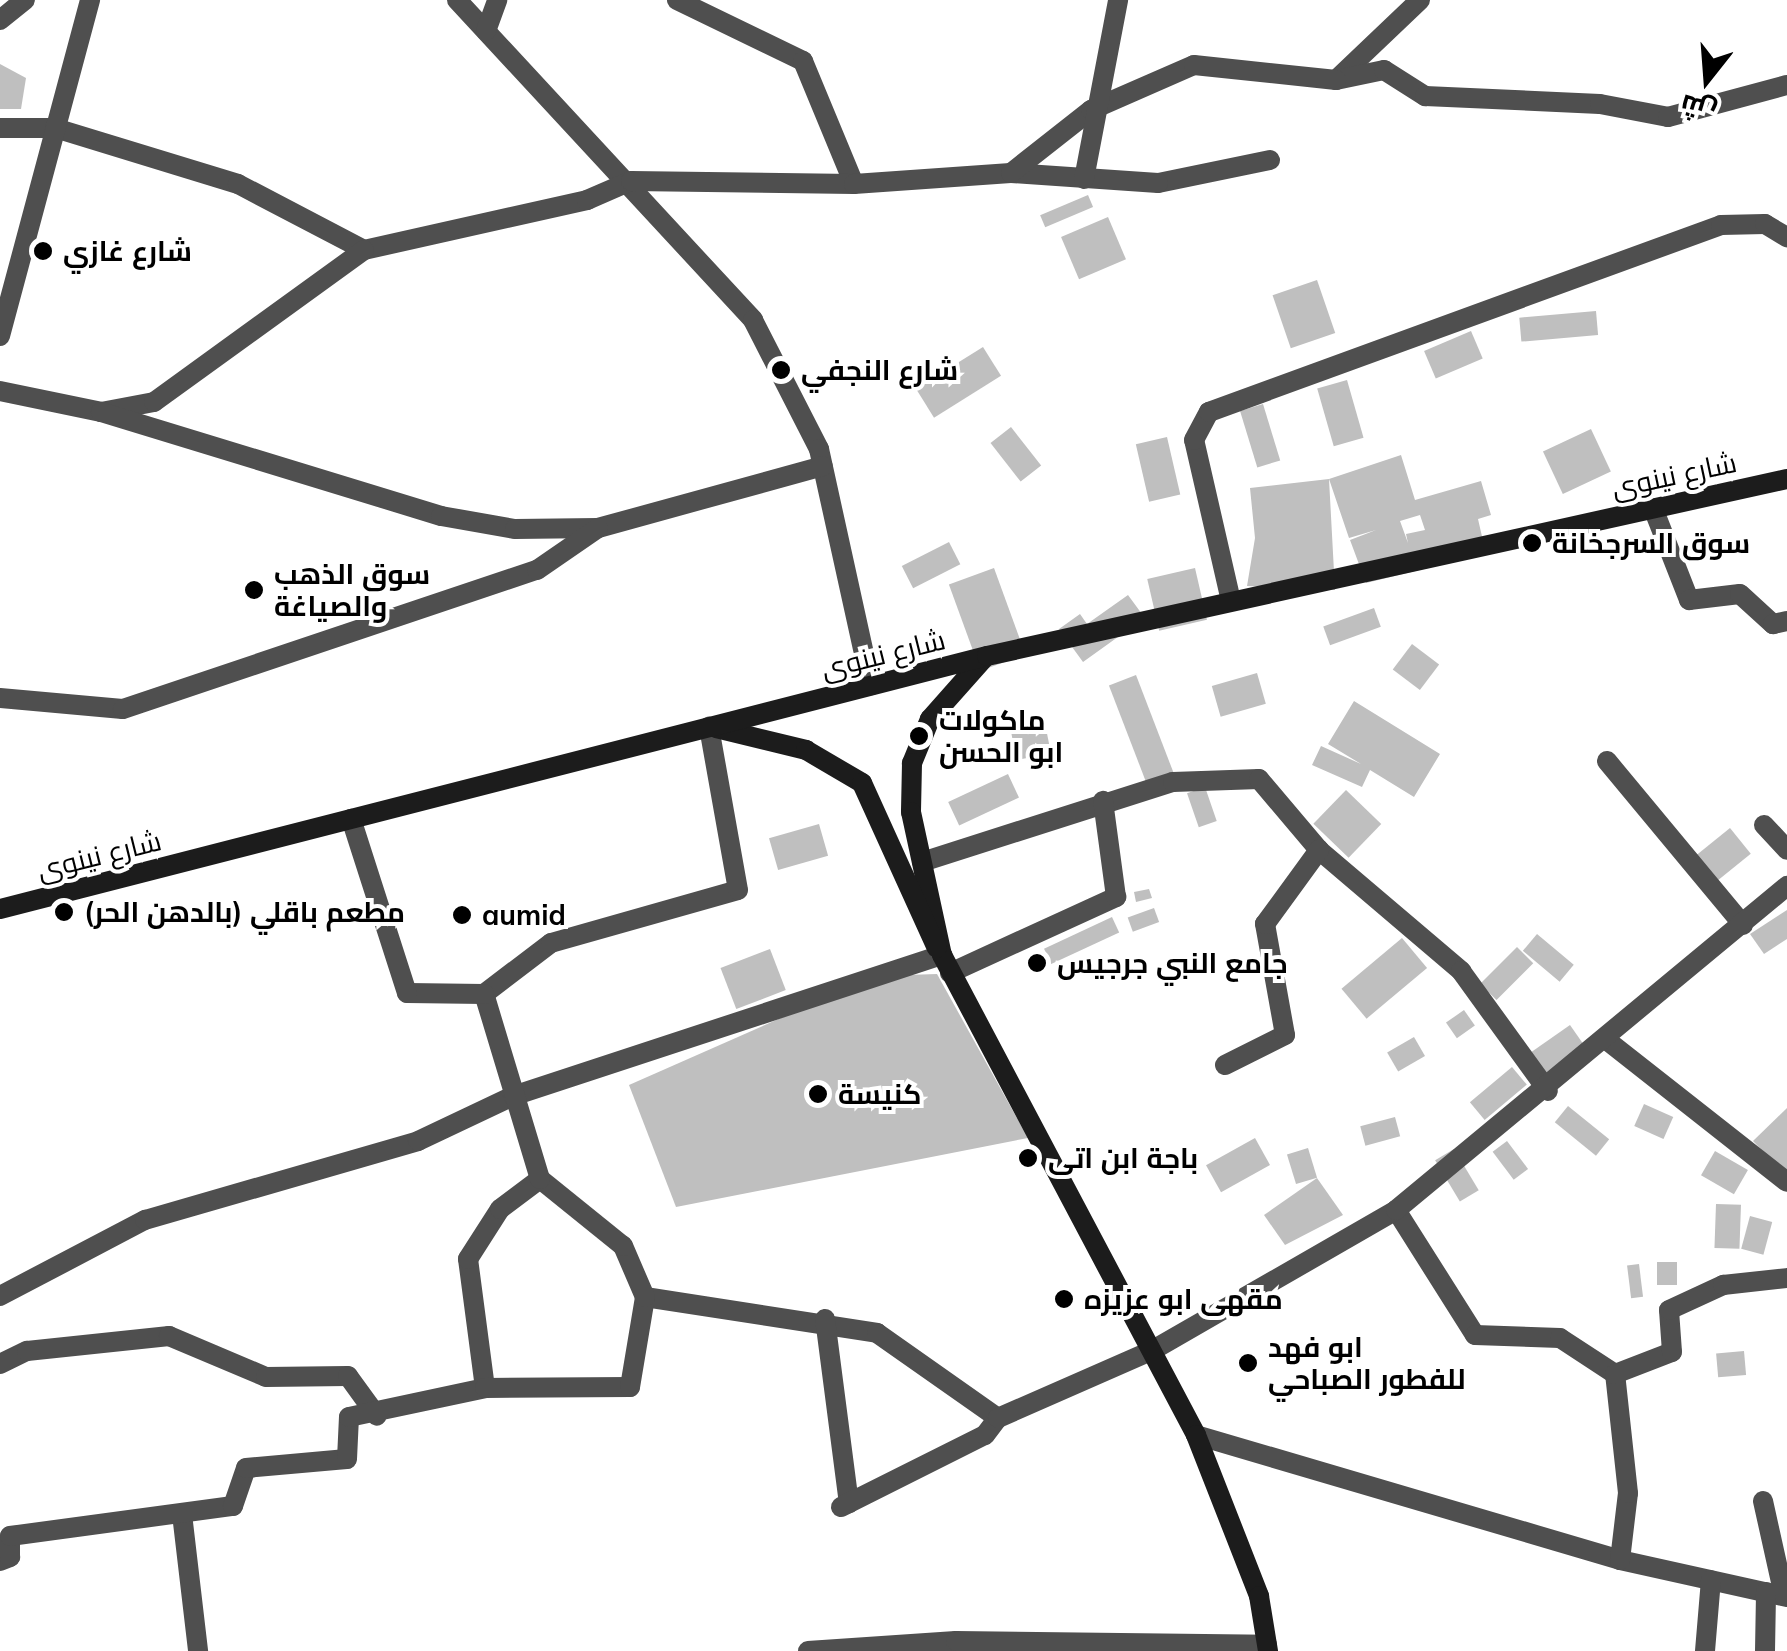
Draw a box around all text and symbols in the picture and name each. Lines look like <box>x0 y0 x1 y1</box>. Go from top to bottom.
north arrow <box>1657 30 1757 130</box>
text: ش <box>1676 87 1720 131</box>
place label: شارع غازي <box>63 234 192 268</box>
marker: شارع غازي <box>32 240 54 262</box>
place label: شارع النجفي <box>801 353 958 387</box>
marker: شارع النجفي <box>770 359 792 381</box>
street label: شارع نينوى <box>1609 445 1739 505</box>
place label: سوق السرجخانة <box>1552 526 1750 560</box>
marker: سوق السرجخانة <box>1521 532 1543 554</box>
place label: سوق الذهب والصياغة <box>274 557 430 623</box>
marker: سوق الذهب والصياغة <box>243 579 265 601</box>
street label: شارع نينوى <box>817 622 949 686</box>
place label: ماكولات ابو الحسن <box>939 703 1063 769</box>
marker: ماكولات ابو الحسن <box>908 725 930 747</box>
street label: شارع نينوى <box>33 823 165 887</box>
place label: مطعم باقلي (بالدهن الحر) <box>84 895 405 929</box>
place label: aumid <box>482 898 566 932</box>
marker: مطعم باقلي (بالدهن الحر) <box>53 901 75 923</box>
marker: aumid <box>451 904 473 926</box>
place label: جامع النبي جرجيس <box>1057 946 1288 980</box>
marker: جامع النبي جرجيس <box>1026 952 1048 974</box>
place label: كنيسة <box>838 1077 922 1111</box>
marker: كنيسة <box>807 1083 829 1105</box>
place label: باجة ابن اتى <box>1048 1141 1198 1175</box>
marker: باجة ابن اتى <box>1017 1147 1039 1169</box>
place label: مقهى ابو عزيزه <box>1084 1282 1283 1316</box>
marker: مقهى ابو عزيزه <box>1053 1288 1075 1310</box>
place label: ابو فهد للفطور الصباحي <box>1268 1330 1466 1396</box>
marker: ابو فهد للفطور الصباحي <box>1237 1352 1259 1374</box>

